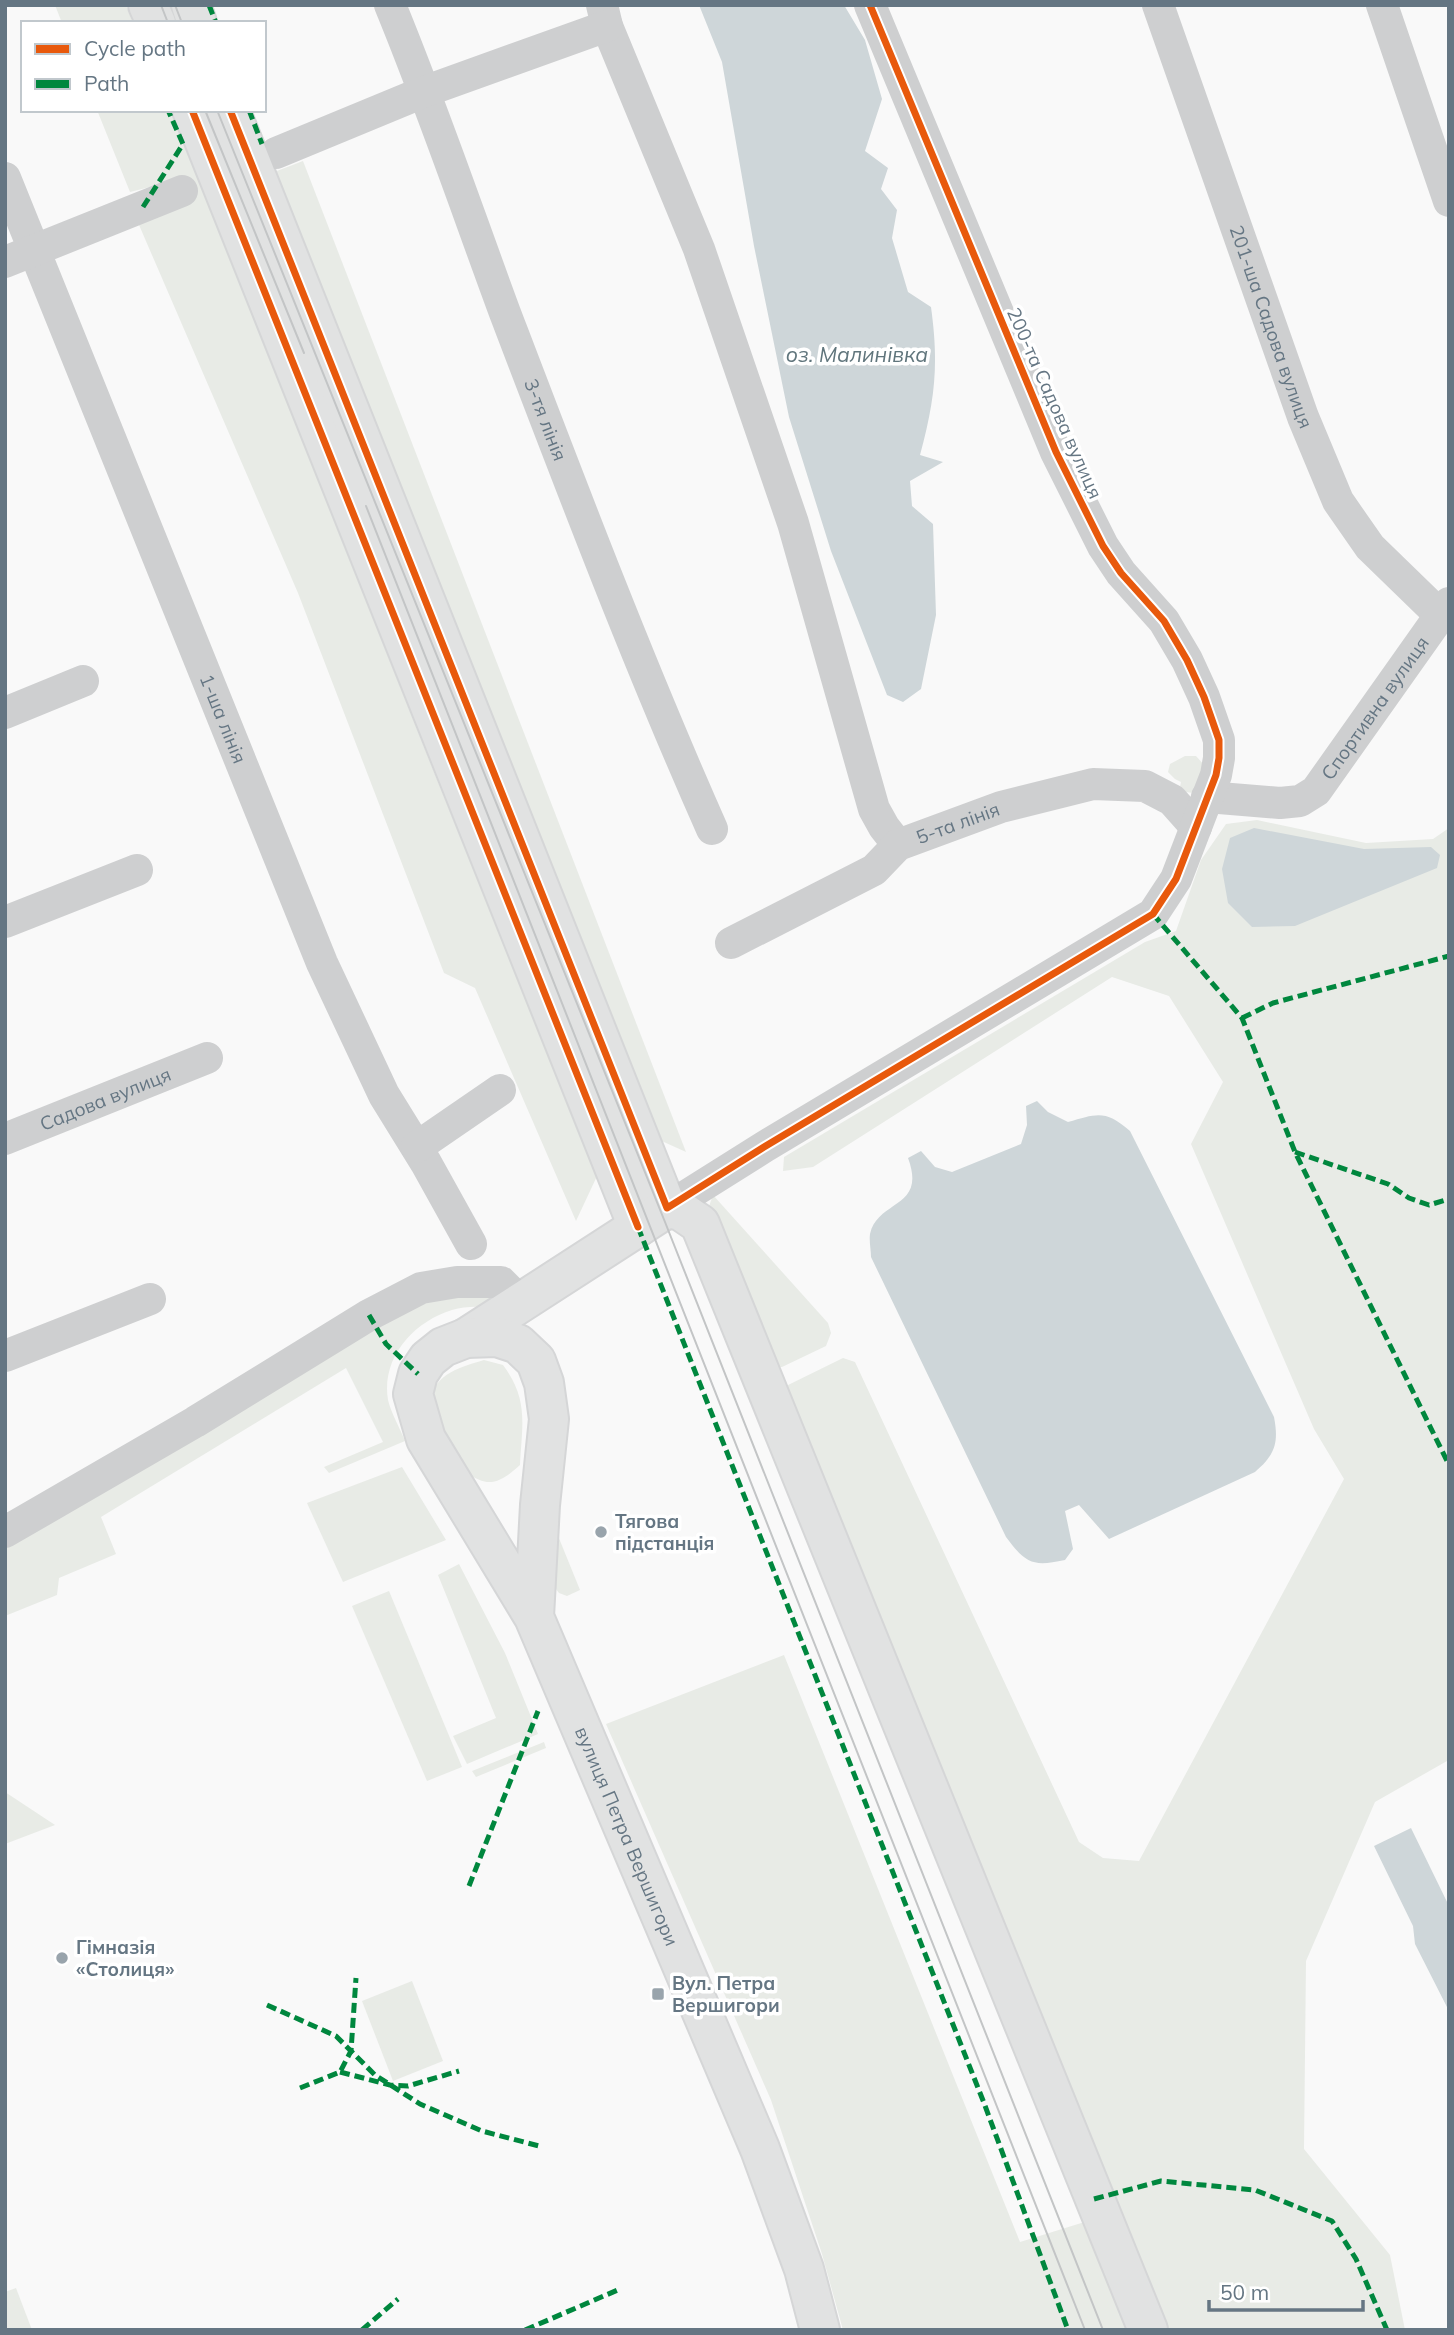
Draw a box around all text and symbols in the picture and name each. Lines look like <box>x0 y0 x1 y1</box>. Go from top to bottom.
legend <box>21 21 266 112</box>
text: Cycle path <box>84 35 186 61</box>
text: Path <box>84 70 129 96</box>
street label: 201-ша Садова вулиця <box>1224 222 1318 432</box>
street label: 200-та Садова вулиця <box>1002 304 1108 502</box>
water label: оз. Малинівка <box>786 341 928 367</box>
street label: 3-тя лінія <box>519 375 572 464</box>
street label: Спортивна вулиця <box>1316 631 1434 784</box>
street label: 1-ша лінія <box>195 670 252 767</box>
street label: 5-та лінія <box>913 797 1003 849</box>
street label: Садова вулиця <box>36 1062 174 1136</box>
place label: Тягова пiдстанцiя <box>615 1509 714 1555</box>
marker: Тягова пiдстанцiя <box>593 1524 609 1540</box>
street label: вулиця Петра Вершигори <box>570 1723 684 1949</box>
place label: Гімназія «Столиця» <box>76 1935 175 1981</box>
marker: Гімназія «Столиця» <box>54 1950 70 1966</box>
place label: Вул. Петра Вершигори <box>672 1971 780 2017</box>
marker: Вул. Петра Вершигори <box>650 1986 666 2002</box>
scale bar <box>1209 2268 1363 2312</box>
text: 50 m <box>1220 2279 1269 2305</box>

